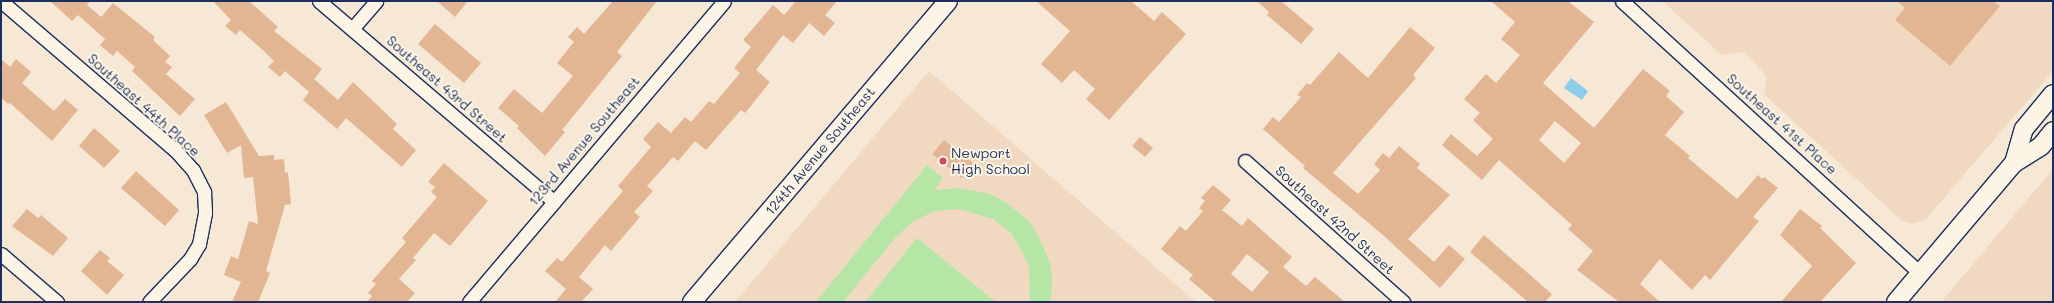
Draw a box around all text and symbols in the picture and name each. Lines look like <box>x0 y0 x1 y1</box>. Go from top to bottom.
street label: Southeast 43rd Street <box>383 32 511 146</box>
street label: Southeast 44th Place <box>84 50 204 160</box>
street label: Southeast 41st Place <box>1723 70 1841 178</box>
street label: 123rd Avenue Southeast <box>525 73 643 209</box>
street label: 124th Avenue Southeast <box>762 84 878 218</box>
place label: Newport High School <box>951 145 1030 178</box>
marker: Newport High School <box>938 156 948 166</box>
street label: Southeast 42nd Street <box>1272 162 1398 278</box>

